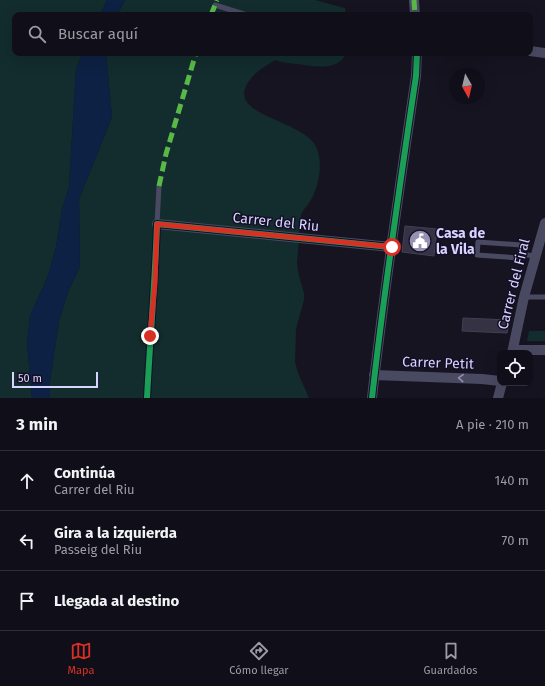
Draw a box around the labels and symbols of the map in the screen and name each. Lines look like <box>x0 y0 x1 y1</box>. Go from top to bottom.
north arrow <box>449 68 485 104</box>
street label: Carrer del Riu <box>232 209 320 235</box>
place label: Casa de la Vila <box>436 225 485 258</box>
public building icon: Casa de la Vila <box>407 228 433 254</box>
street label: Carrer del Firal <box>494 237 534 331</box>
route start <box>383 238 401 256</box>
route end <box>141 327 159 345</box>
street label: Carrer Petit <box>402 353 475 373</box>
scale bar <box>12 370 98 389</box>
one-way arrow <box>458 374 464 382</box>

